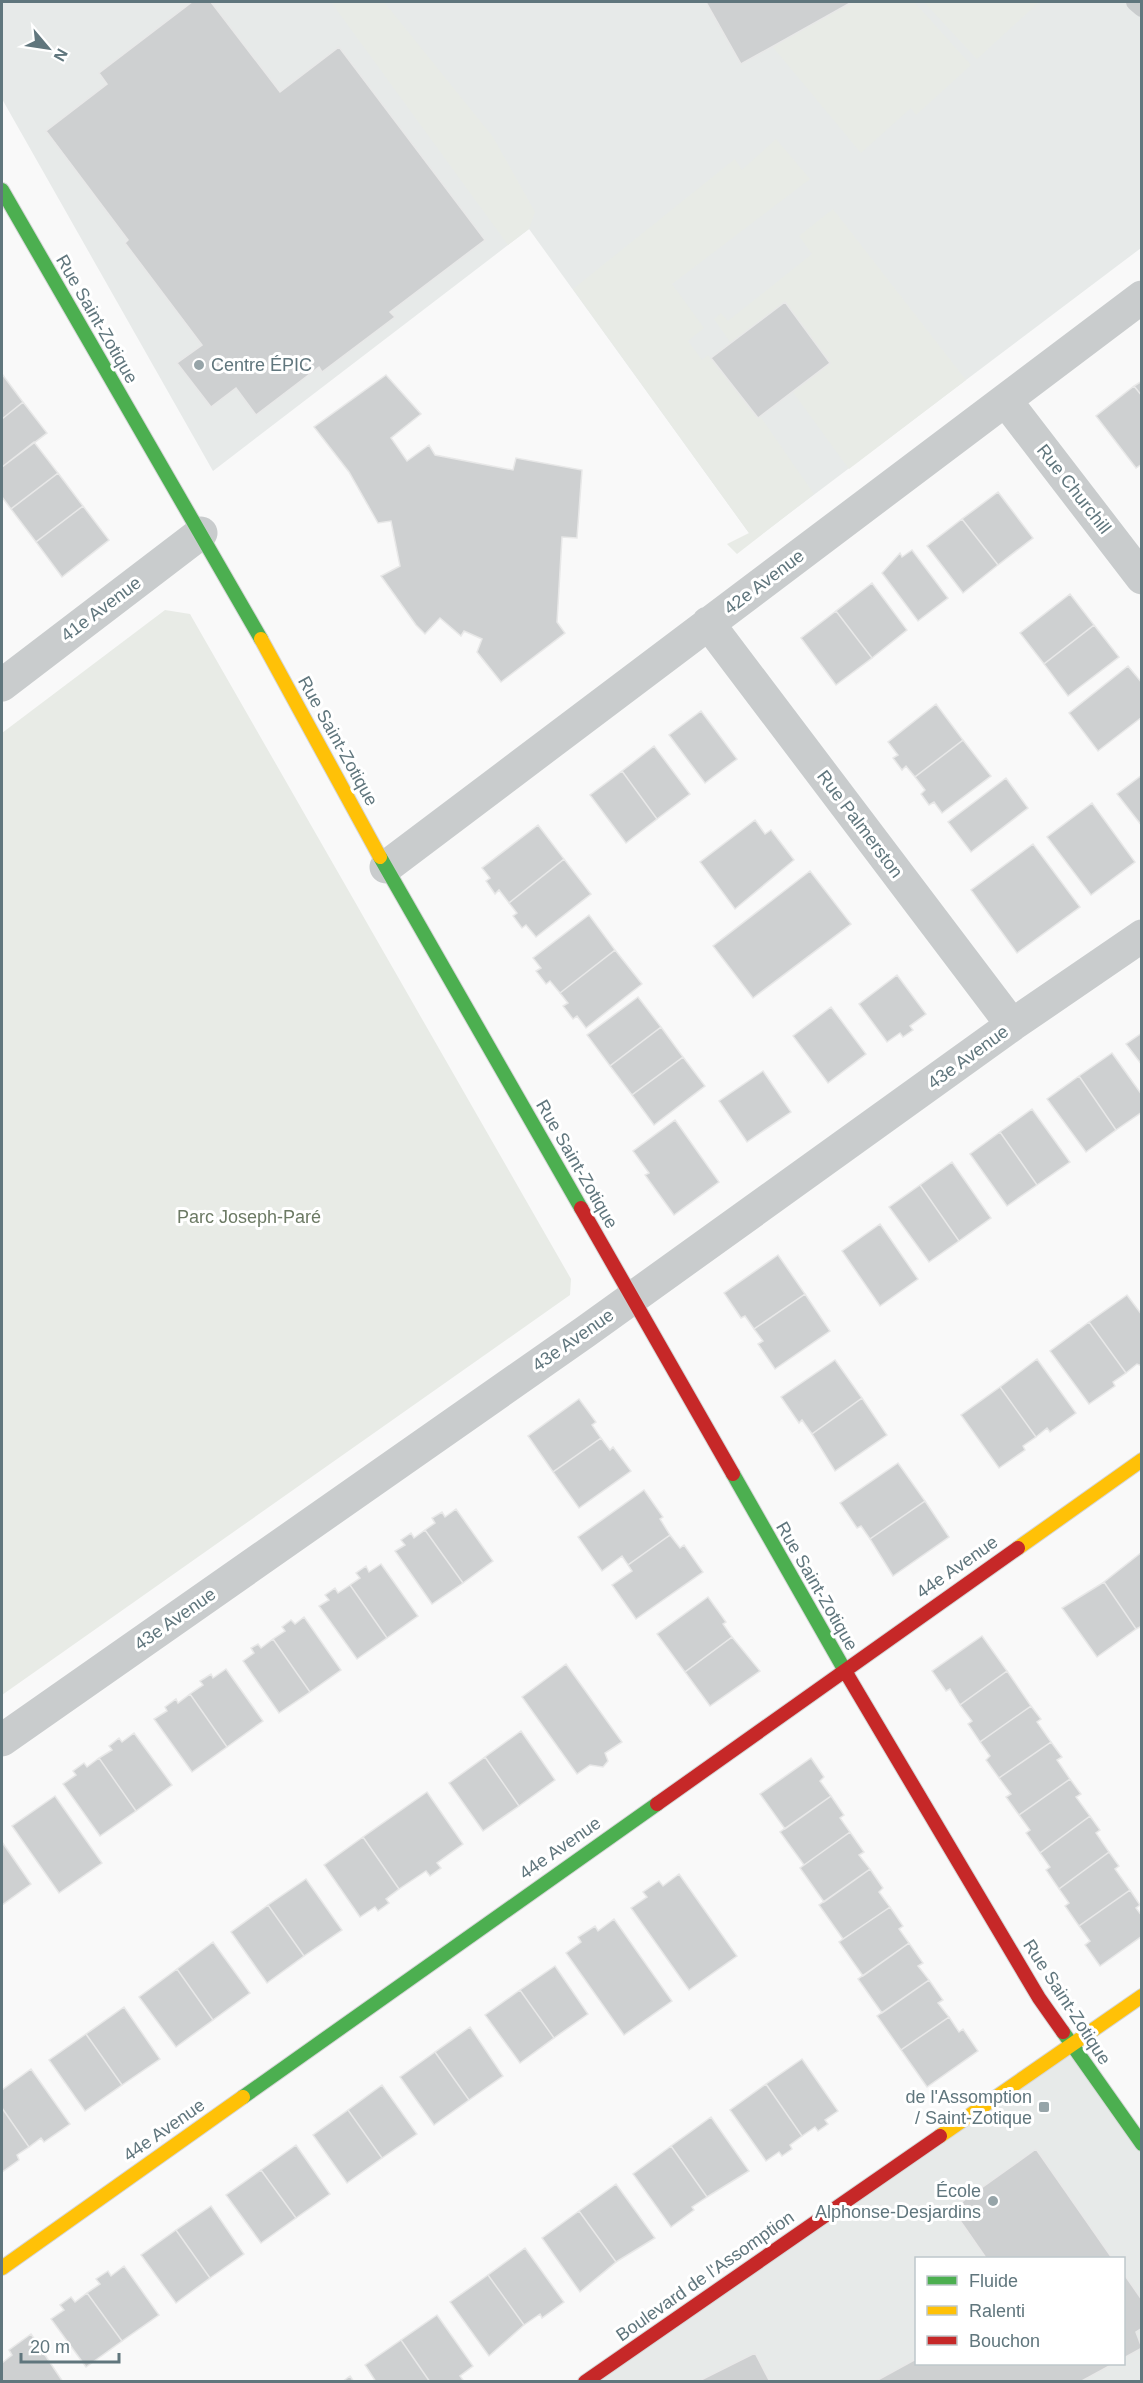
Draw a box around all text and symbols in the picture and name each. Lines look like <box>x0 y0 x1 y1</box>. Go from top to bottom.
north arrow <box>18 18 78 78</box>
text: N <box>50 46 71 64</box>
street label: Rue Saint-Zotique <box>52 251 142 387</box>
place label: Centre ÉPIC <box>211 355 312 375</box>
marker: Centre ÉPIC <box>192 358 206 372</box>
street label: Rue Churchill <box>1033 440 1115 538</box>
street label: 42e Avenue <box>720 545 808 619</box>
street label: 41e Avenue <box>57 572 145 646</box>
street label: Rue Saint-Zotique <box>294 673 382 809</box>
street label: Rue Palmerston <box>813 766 907 882</box>
street label: 43e Avenue <box>924 1021 1012 1093</box>
street label: Rue Saint-Zotique <box>532 1096 622 1232</box>
park label: Parc Joseph-Paré <box>177 1207 321 1227</box>
street label: 43e Avenue <box>528 1305 618 1375</box>
street label: Rue Saint-Zotique <box>772 1518 862 1654</box>
street label: 44e Avenue <box>912 1532 1002 1602</box>
street label: 43e Avenue <box>130 1584 220 1654</box>
street label: 44e Avenue <box>515 1813 605 1883</box>
street label: Rue Saint-Zotique <box>1019 1936 1115 2068</box>
place label: de l'Assomption / Saint-Zotique <box>905 2087 1032 2128</box>
street label: 44e Avenue <box>119 2095 209 2165</box>
marker: de l'Assomption / Saint-Zotique <box>1037 2100 1051 2114</box>
place label: École Alphonse-Desjardins <box>815 2181 981 2222</box>
marker: École Alphonse-Desjardins <box>986 2194 1000 2208</box>
street label: Boulevard de l'Assomption <box>612 2207 798 2345</box>
legend <box>915 2257 1125 2365</box>
text: Fluide <box>969 2271 1018 2291</box>
text: Ralenti <box>969 2301 1025 2321</box>
scale bar <box>21 2326 118 2364</box>
text: Bouchon <box>969 2331 1040 2351</box>
text: 20 m <box>30 2337 70 2357</box>

